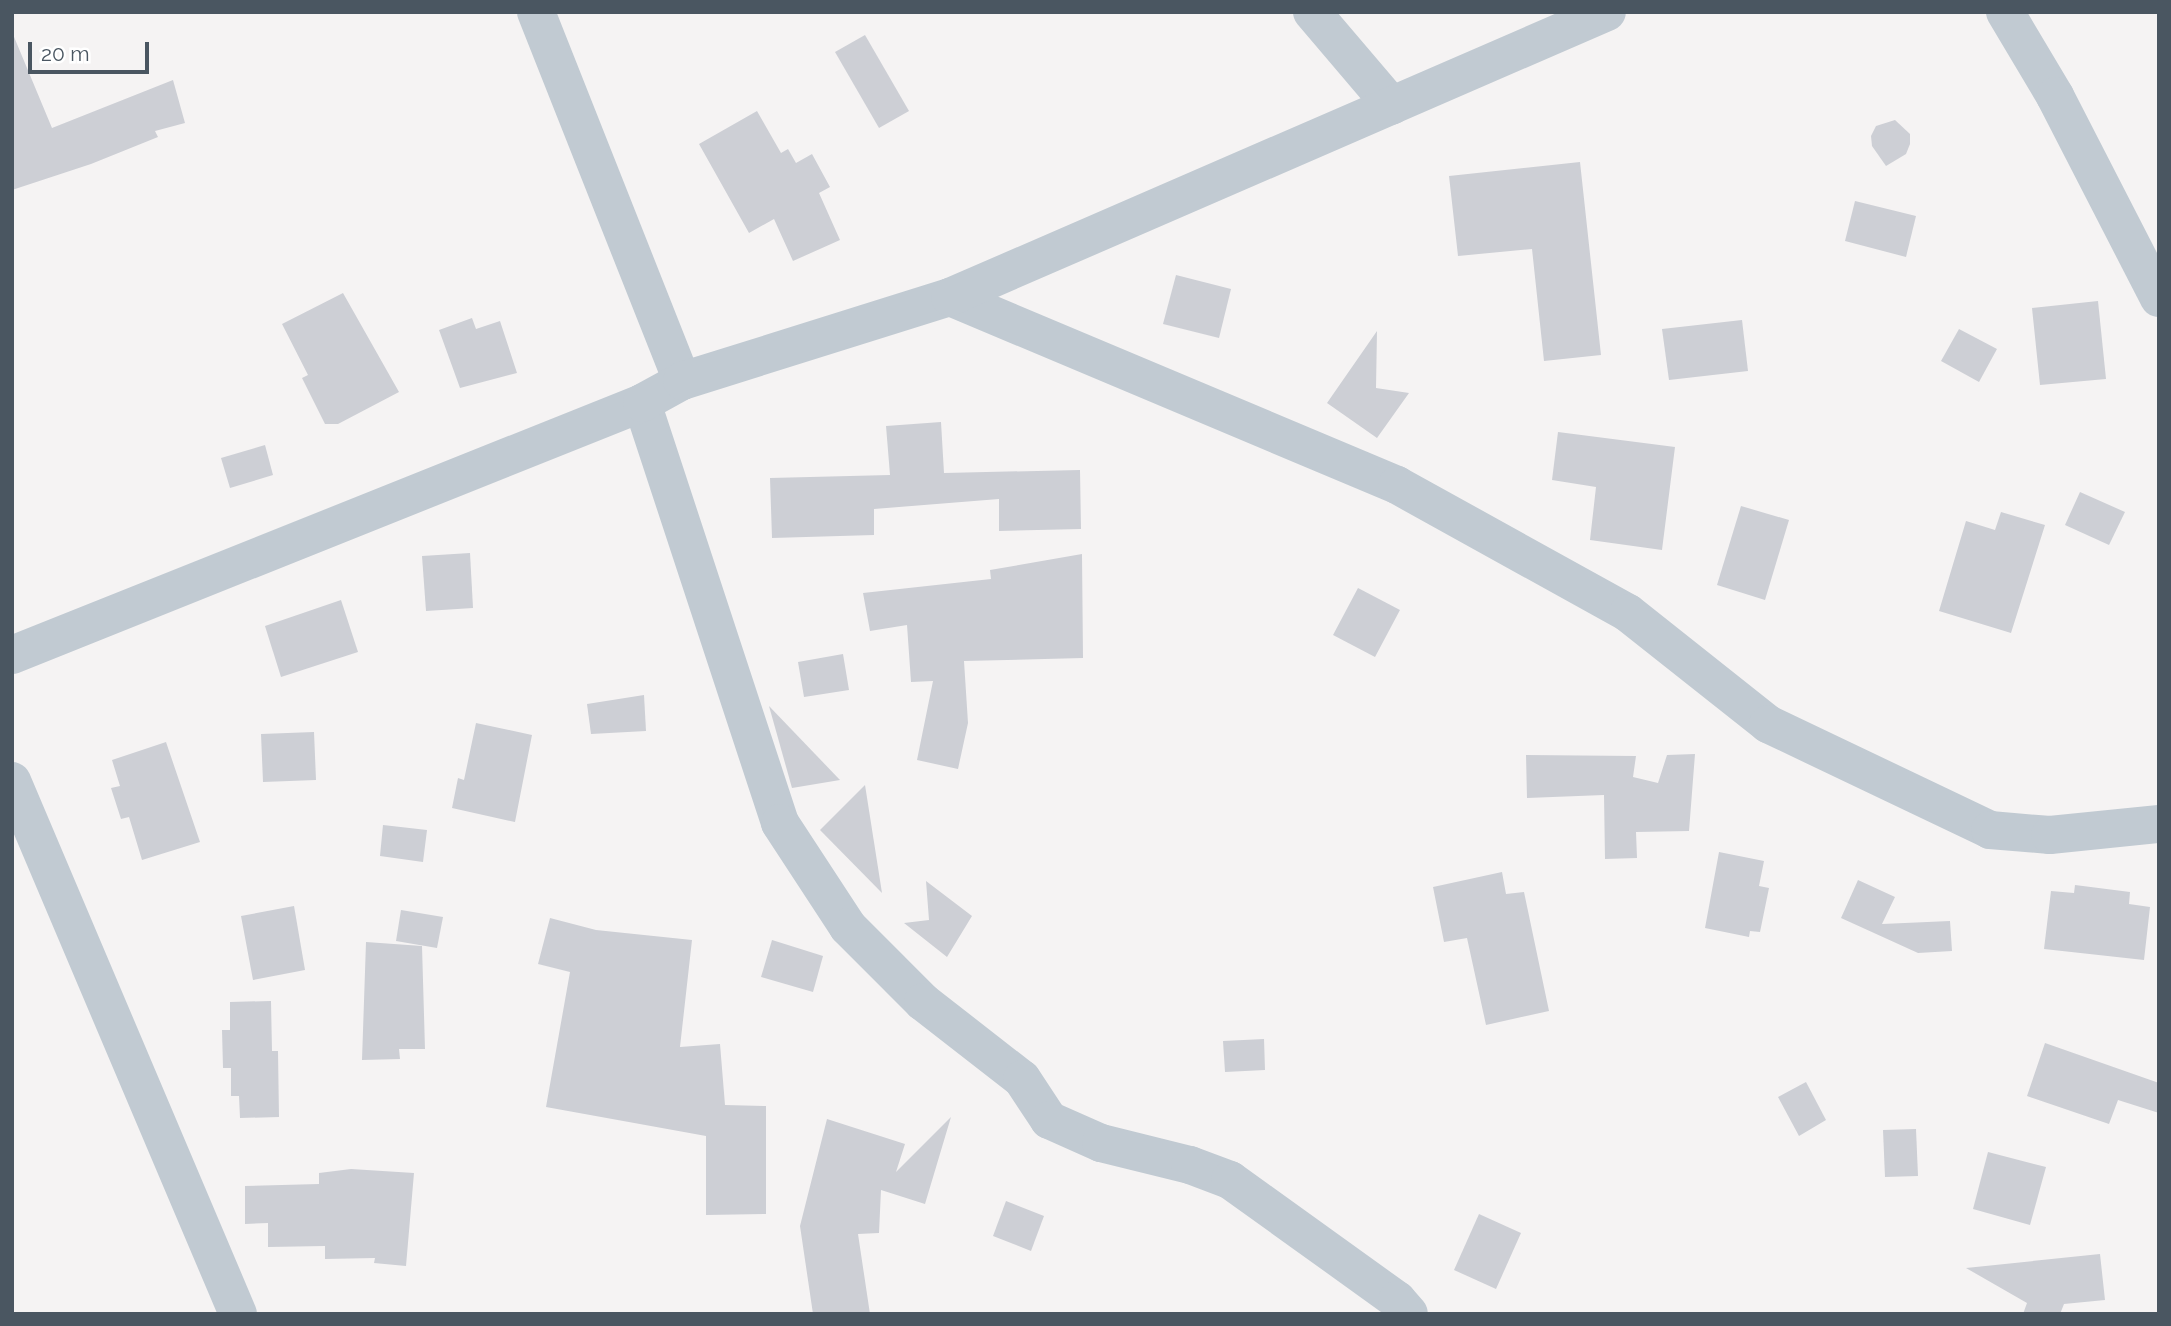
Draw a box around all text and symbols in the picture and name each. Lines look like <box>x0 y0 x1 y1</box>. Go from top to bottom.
scale bar <box>32 28 152 72</box>
text: 20 m <box>41 41 89 66</box>

